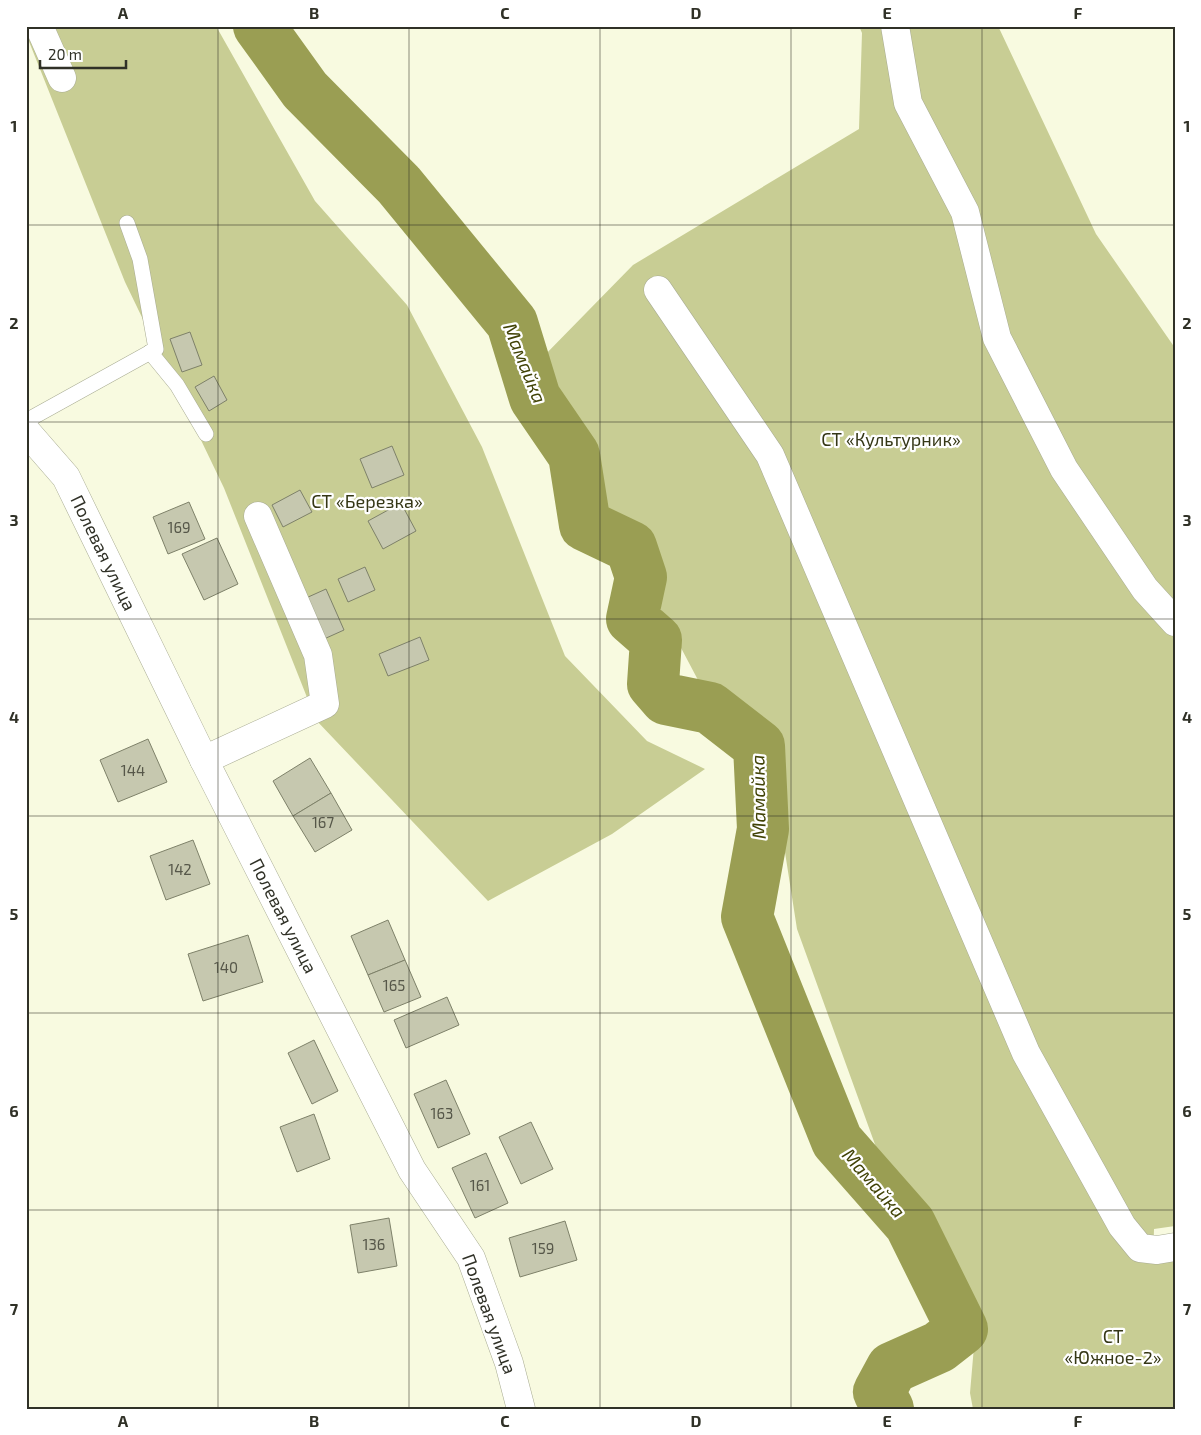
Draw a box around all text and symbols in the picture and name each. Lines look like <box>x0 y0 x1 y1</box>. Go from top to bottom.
text: A <box>118 3 129 22</box>
text: B <box>309 3 319 22</box>
text: C <box>500 3 510 22</box>
text: D <box>691 3 702 22</box>
text: E <box>882 3 892 22</box>
text: F <box>1074 3 1083 22</box>
scale bar <box>40 38 126 70</box>
text: 20 m <box>48 45 82 63</box>
text: 1 <box>11 116 17 135</box>
text: 1 <box>1184 116 1190 135</box>
text: 2 <box>9 313 19 332</box>
text: 2 <box>1182 313 1192 332</box>
water label: Мамайка <box>499 319 552 406</box>
park label: СТ «Культурник» <box>821 428 961 450</box>
park label: СТ «Березка» <box>311 490 423 512</box>
street label: Полевая улица <box>66 491 141 614</box>
text: 3 <box>9 510 19 529</box>
text: 3 <box>1182 510 1192 529</box>
house number: 169 <box>167 518 191 536</box>
text: 4 <box>9 707 19 726</box>
text: 4 <box>1182 707 1192 726</box>
water label: Мамайка <box>745 755 770 839</box>
house number: 144 <box>121 761 145 779</box>
house number: 167 <box>312 813 334 831</box>
street label: Полевая улица <box>245 854 322 977</box>
house number: 142 <box>168 860 192 878</box>
text: 5 <box>10 904 19 923</box>
text: 5 <box>1183 904 1192 923</box>
house number: 140 <box>214 958 238 976</box>
house number: 165 <box>383 976 405 994</box>
text: 6 <box>9 1101 19 1120</box>
text: 6 <box>1182 1101 1192 1120</box>
house number: 163 <box>431 1104 453 1122</box>
water label: Мамайка <box>838 1143 911 1222</box>
house number: 161 <box>470 1176 490 1194</box>
house number: 136 <box>363 1235 385 1253</box>
house number: 159 <box>532 1239 554 1257</box>
street label: Полевая улица <box>458 1251 522 1377</box>
text: 7 <box>10 1299 19 1318</box>
text: 7 <box>1183 1299 1192 1318</box>
park label: СТ «Южное-2» <box>1064 1325 1162 1368</box>
text: A <box>118 1411 129 1430</box>
text: B <box>309 1411 319 1430</box>
text: C <box>500 1411 510 1430</box>
text: D <box>691 1411 702 1430</box>
text: E <box>882 1411 892 1430</box>
text: F <box>1074 1411 1083 1430</box>

